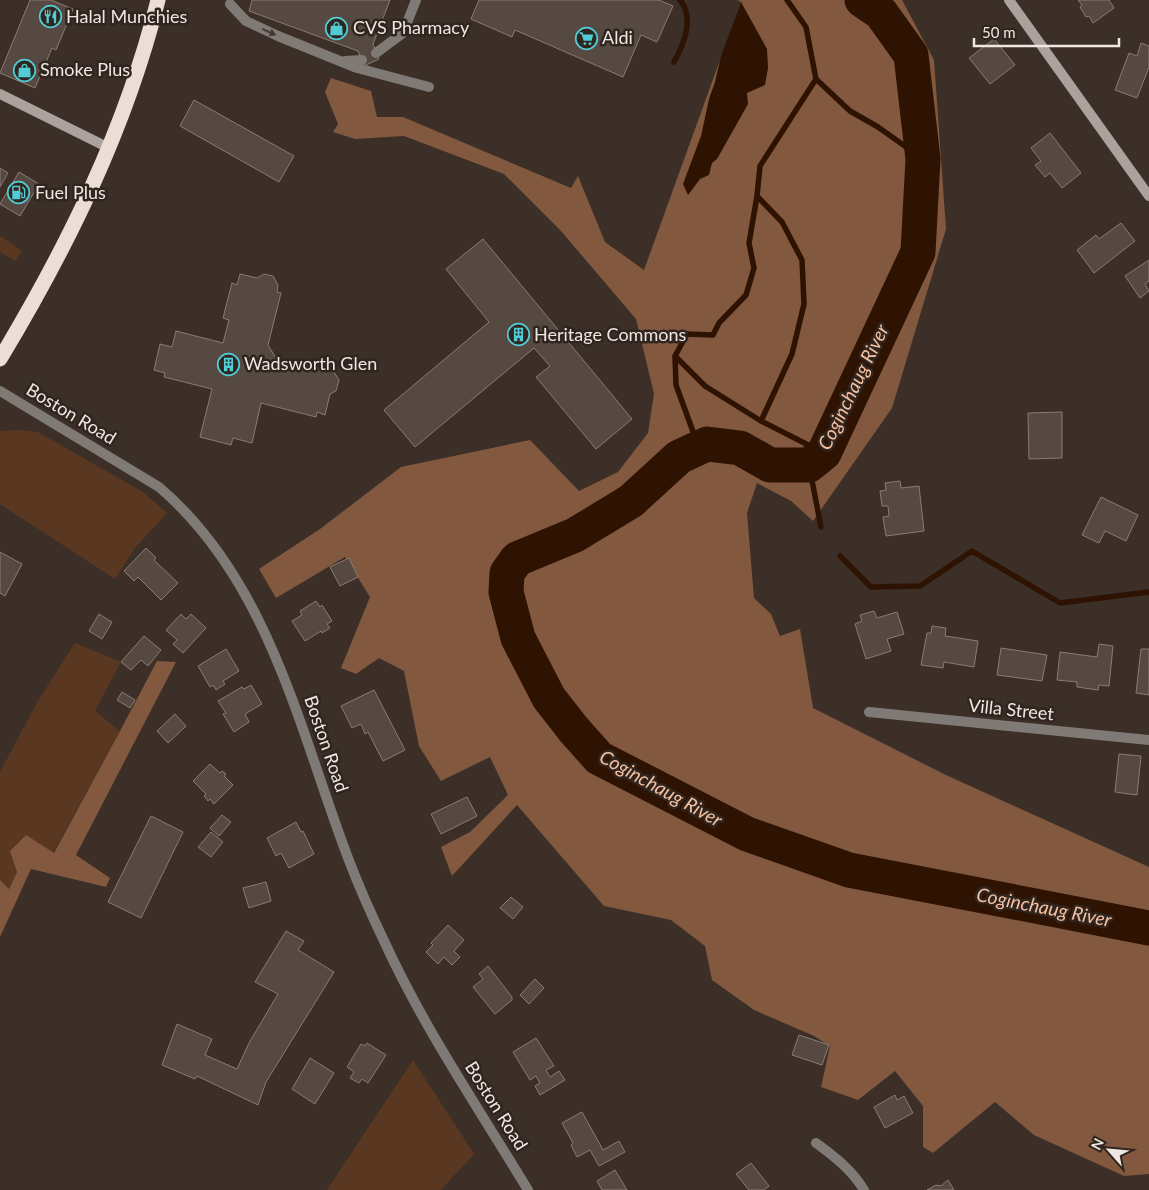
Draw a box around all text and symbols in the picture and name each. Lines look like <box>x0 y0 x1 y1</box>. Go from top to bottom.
restaurant icon: Halal Munchies <box>38 5 62 29</box>
place label: Halal Munchies <box>66 5 188 27</box>
scale bar <box>974 15 1119 47</box>
shop icon: CVS Pharmacy <box>325 16 349 40</box>
place label: CVS Pharmacy <box>353 16 470 38</box>
text: 50 m <box>982 23 1016 41</box>
supermarket icon: Aldi <box>574 26 598 50</box>
place label: Aldi <box>602 26 633 48</box>
one-way arrow <box>262 28 276 36</box>
shop icon: Smoke Plus <box>12 58 36 82</box>
place label: Smoke Plus <box>40 58 130 80</box>
fuel station icon: Fuel Plus <box>7 181 31 205</box>
place label: Fuel Plus <box>35 181 106 203</box>
water label: Coginchaug River <box>812 320 893 453</box>
building icon: Heritage Commons <box>506 323 530 347</box>
place label: Heritage Commons <box>534 323 686 345</box>
building icon: Wadsworth Glen <box>216 352 240 376</box>
place label: Wadsworth Glen <box>244 352 377 374</box>
street label: Boston Road <box>23 378 120 449</box>
street label: Boston Road <box>300 692 354 795</box>
street label: Villa Street <box>967 694 1056 724</box>
water label: Coginchaug River <box>596 744 727 831</box>
water label: Coginchaug River <box>975 882 1114 931</box>
street label: Boston Road <box>461 1057 533 1154</box>
north arrow <box>1084 1125 1134 1175</box>
text: N <box>1087 1135 1107 1153</box>

